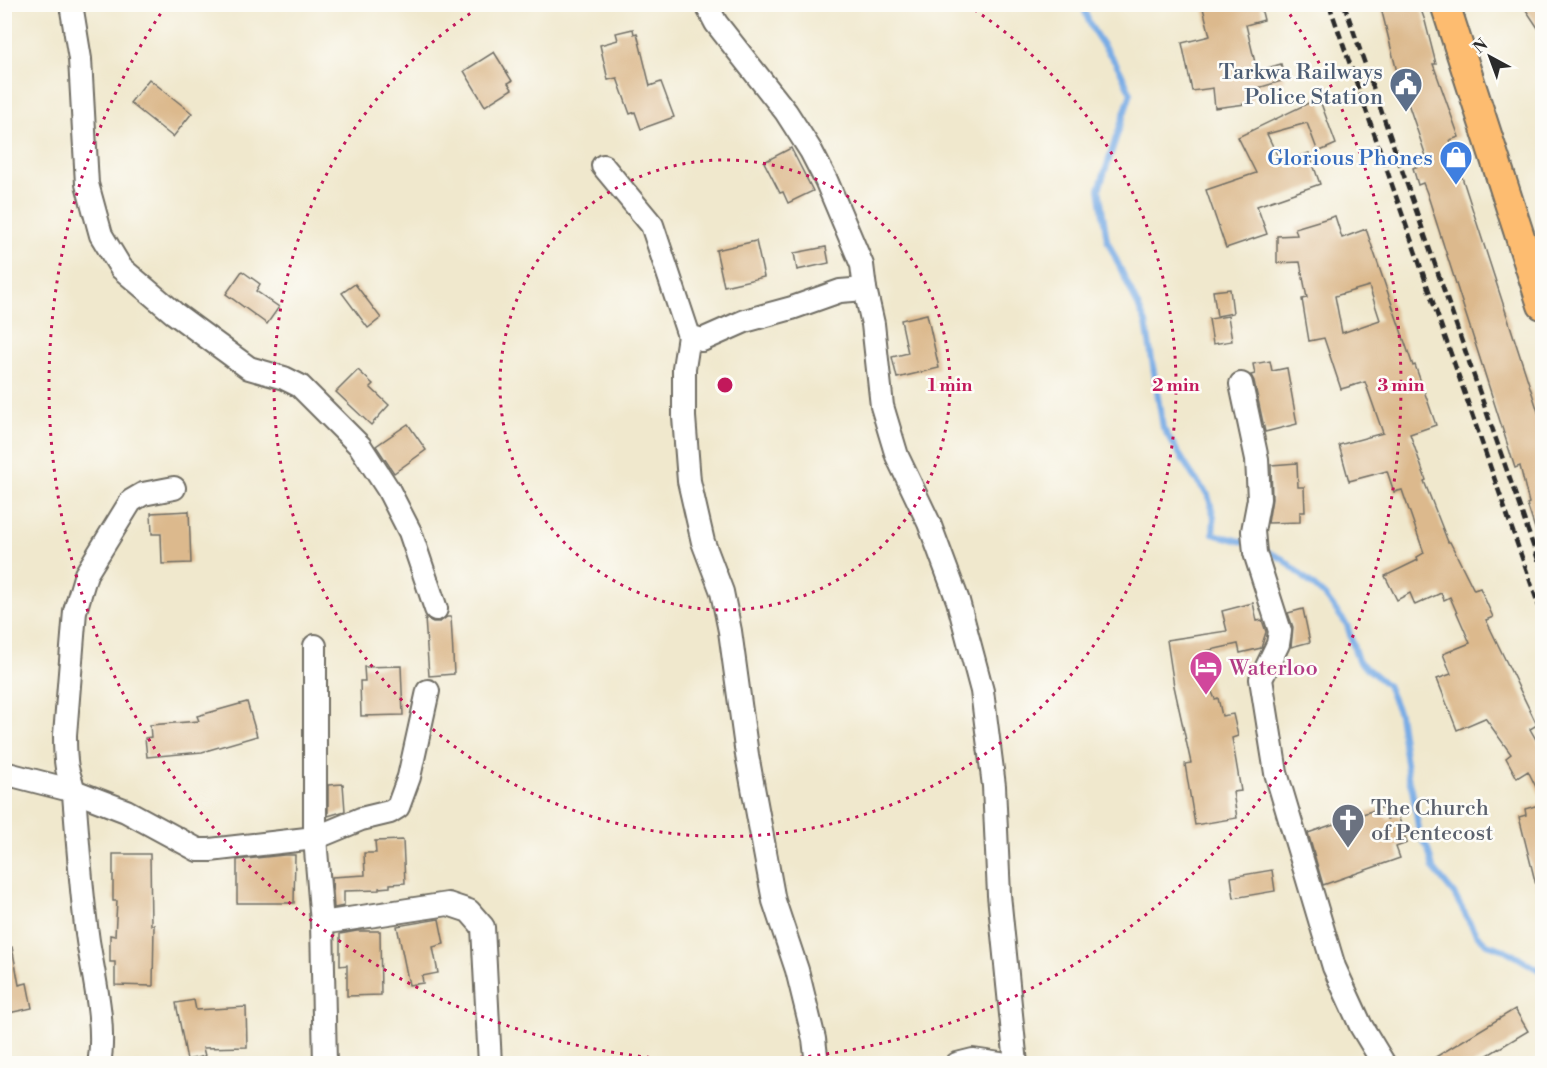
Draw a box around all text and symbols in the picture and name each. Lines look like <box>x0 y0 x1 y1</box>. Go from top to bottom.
north arrow <box>1460 27 1520 87</box>
text: N <box>1469 35 1492 58</box>
place label: Tarkwa Railways Police Station <box>1219 59 1383 111</box>
public building icon: Tarkwa Railways Police Station <box>1388 66 1424 113</box>
shop icon: Glorious Phones <box>1438 139 1474 186</box>
place label: Glorious Phones <box>1267 145 1433 172</box>
text: 1 min <box>928 374 972 397</box>
text: 2 min <box>1152 374 1200 397</box>
text: 3 min <box>1378 374 1424 397</box>
centre of rings <box>715 375 735 395</box>
hotel icon: Waterloo <box>1188 649 1224 696</box>
place label: Waterloo <box>1228 655 1318 682</box>
place label: The Church of Pentecost <box>1371 795 1493 847</box>
church icon: The Church of Pentecost <box>1330 802 1366 849</box>

